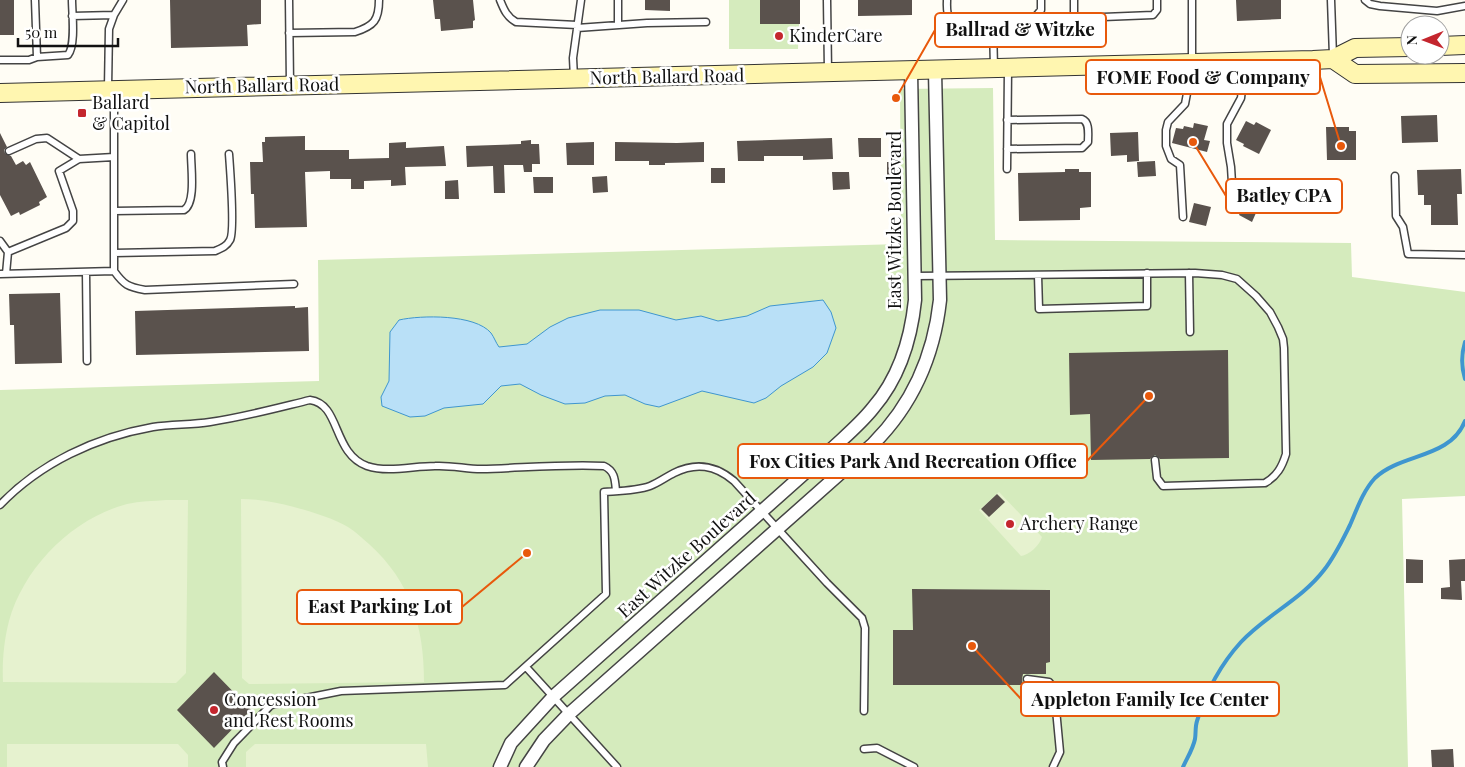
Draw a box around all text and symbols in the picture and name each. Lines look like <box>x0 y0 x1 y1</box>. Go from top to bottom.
callout: Ballrad & Witzke <box>935 13 1106 47</box>
scale bar <box>18 15 118 47</box>
text: Ballrad & Witzke <box>945 15 1095 41</box>
north arrow <box>1400 15 1450 65</box>
text: 50 m <box>25 22 58 42</box>
place label: KinderCare <box>789 23 883 47</box>
marker: KinderCare <box>773 30 785 42</box>
text: N <box>1402 35 1421 45</box>
callout: FOME Food & Company <box>1086 60 1320 94</box>
street label: North Ballard Road <box>589 63 745 89</box>
text: FOME Food & Company <box>1096 63 1310 89</box>
street label: North Ballard Road <box>184 72 340 98</box>
place label: Ballard & Capitol <box>92 90 170 135</box>
marker: Ballard & Capitol <box>76 107 88 119</box>
street label: East Witzke Boulevard <box>882 130 906 309</box>
callout: Batley CPA <box>1226 179 1342 213</box>
text: Batley CPA <box>1236 181 1332 207</box>
callout: Fox Cities Park And Recreation Office <box>738 444 1087 478</box>
text: Fox Cities Park And Recreation Office <box>749 447 1077 473</box>
street label: East Witzke Boulevard <box>612 485 761 623</box>
place label: Archery Range <box>1019 511 1138 535</box>
marker: Archery Range <box>1004 518 1016 530</box>
callout: East Parking Lot <box>297 590 462 624</box>
text: East Parking Lot <box>308 592 453 618</box>
callout: Appleton Family Ice Center <box>1021 682 1279 716</box>
text: Appleton Family Ice Center <box>1030 685 1269 711</box>
place label: Concession and Rest Rooms <box>224 687 353 732</box>
marker: Concession and Rest Rooms <box>208 704 220 716</box>

